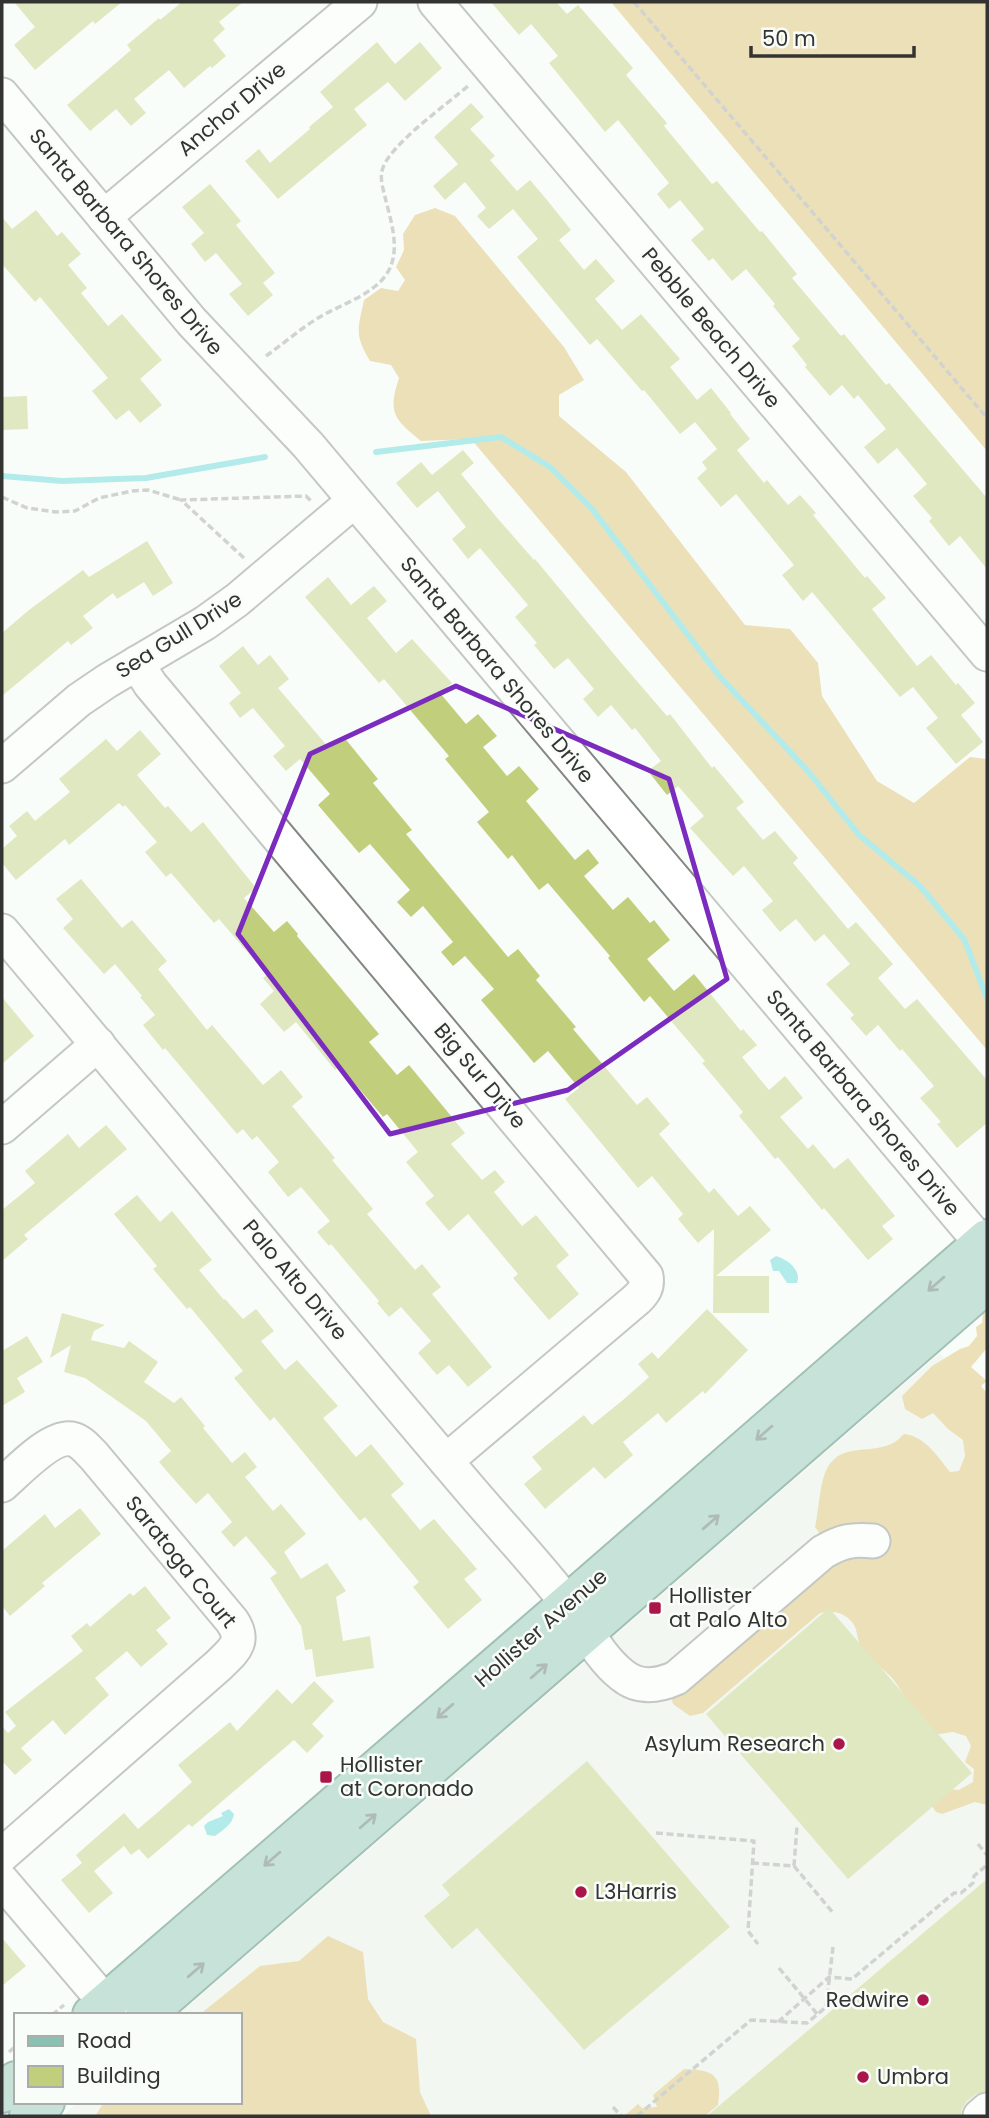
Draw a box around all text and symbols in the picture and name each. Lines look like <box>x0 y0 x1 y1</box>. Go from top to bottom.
scale bar <box>751 14 914 58</box>
text: 50 m <box>762 24 816 53</box>
street label: Anchor Drive <box>171 55 292 163</box>
street label: Santa Barbara Shores Drive <box>23 122 230 361</box>
street label: Pebble Beach Drive <box>635 241 787 414</box>
street label: Santa Barbara Shores Drive <box>394 550 601 789</box>
street label: Sea Gull Drive <box>110 584 247 685</box>
street label: Santa Barbara Shores Drive <box>760 983 967 1222</box>
street label: Big Sur Drive <box>428 1017 533 1135</box>
street label: Palo Alto Drive <box>236 1213 354 1346</box>
one-way arrow <box>927 1276 945 1292</box>
one-way arrow <box>756 1425 774 1441</box>
street label: Saratoga Court <box>119 1490 244 1634</box>
one-way arrow <box>702 1514 720 1530</box>
street label: Hollister Avenue <box>468 1562 613 1693</box>
place label: Hollister at Palo Alto <box>669 1581 787 1634</box>
marker: Hollister at Palo Alto <box>647 1600 663 1616</box>
one-way arrow <box>530 1663 548 1679</box>
one-way arrow <box>436 1703 454 1719</box>
place label: Asylum Research <box>644 1729 825 1758</box>
marker: Asylum Research <box>831 1736 847 1752</box>
place label: Hollister at Coronado <box>340 1750 474 1803</box>
marker: Hollister at Coronado <box>318 1769 334 1785</box>
one-way arrow <box>359 1813 377 1829</box>
one-way arrow <box>264 1851 282 1867</box>
place label: L3Harris <box>595 1877 677 1906</box>
marker: L3Harris <box>573 1884 589 1900</box>
one-way arrow <box>187 1962 205 1978</box>
place label: Redwire <box>826 1985 909 2014</box>
marker: Redwire <box>915 1992 931 2008</box>
legend <box>14 2013 242 2104</box>
text: Road <box>77 2026 132 2055</box>
text: Building <box>77 2061 161 2090</box>
place label: Umbra <box>877 2062 949 2091</box>
marker: Umbra <box>855 2069 871 2085</box>

